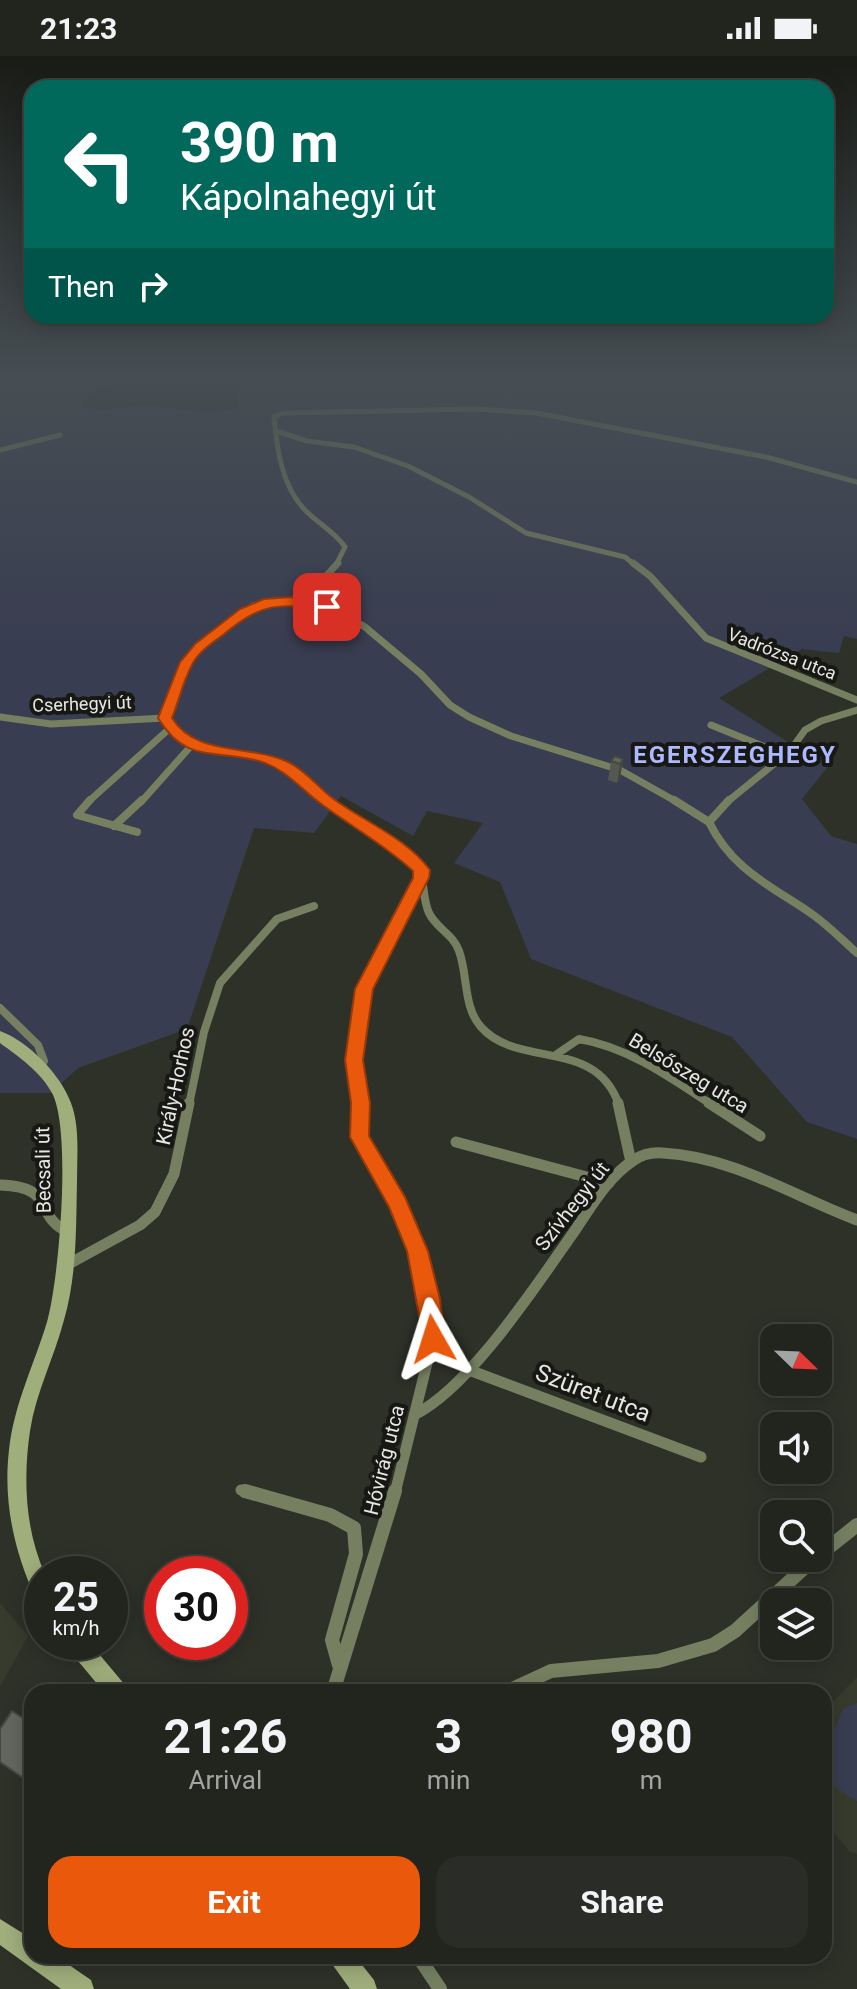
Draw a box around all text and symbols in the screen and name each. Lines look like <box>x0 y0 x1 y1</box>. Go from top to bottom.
text: 21:23 <box>40 11 117 46</box>
text: 390 m <box>180 110 339 176</box>
icon: left <box>48 112 152 216</box>
text: Kápolnahegyi út <box>180 177 437 219</box>
icon: right <box>131 264 175 308</box>
text: Then <box>48 269 115 304</box>
pin <box>293 573 361 641</box>
icon: arrive <box>305 585 349 629</box>
street label: Vadrózsa utca <box>725 623 839 684</box>
street label: Cserhegyi út <box>32 691 132 716</box>
district label: EGERSZEGHEGY <box>633 741 837 769</box>
street label: Király-Horhos <box>151 1025 199 1147</box>
street label: Belsőszeg utca <box>625 1028 753 1118</box>
street label: Becsali út <box>30 1126 56 1214</box>
street label: Szívhegyi út <box>530 1157 614 1255</box>
position arrow <box>391 1297 475 1381</box>
north arrow <box>760 1324 832 1396</box>
map controls <box>760 1324 832 1660</box>
street label: Szüret utca <box>532 1358 654 1428</box>
street label: Hóvirág utca <box>359 1403 409 1517</box>
button: sound <box>760 1412 832 1484</box>
button: search <box>760 1500 832 1572</box>
speed limit sign: 30 <box>144 1556 248 1660</box>
text: 25 <box>53 1574 99 1621</box>
button: layers <box>760 1588 832 1660</box>
text: km/h <box>53 1616 99 1640</box>
text: 21:26 <box>164 1708 287 1765</box>
text: 3 <box>435 1708 462 1765</box>
text: 980 <box>610 1708 692 1765</box>
text: Arrival <box>189 1765 262 1795</box>
text: min <box>427 1765 470 1795</box>
text: m <box>640 1765 663 1795</box>
button: Exit <box>48 1856 420 1948</box>
button: Share <box>436 1856 808 1948</box>

